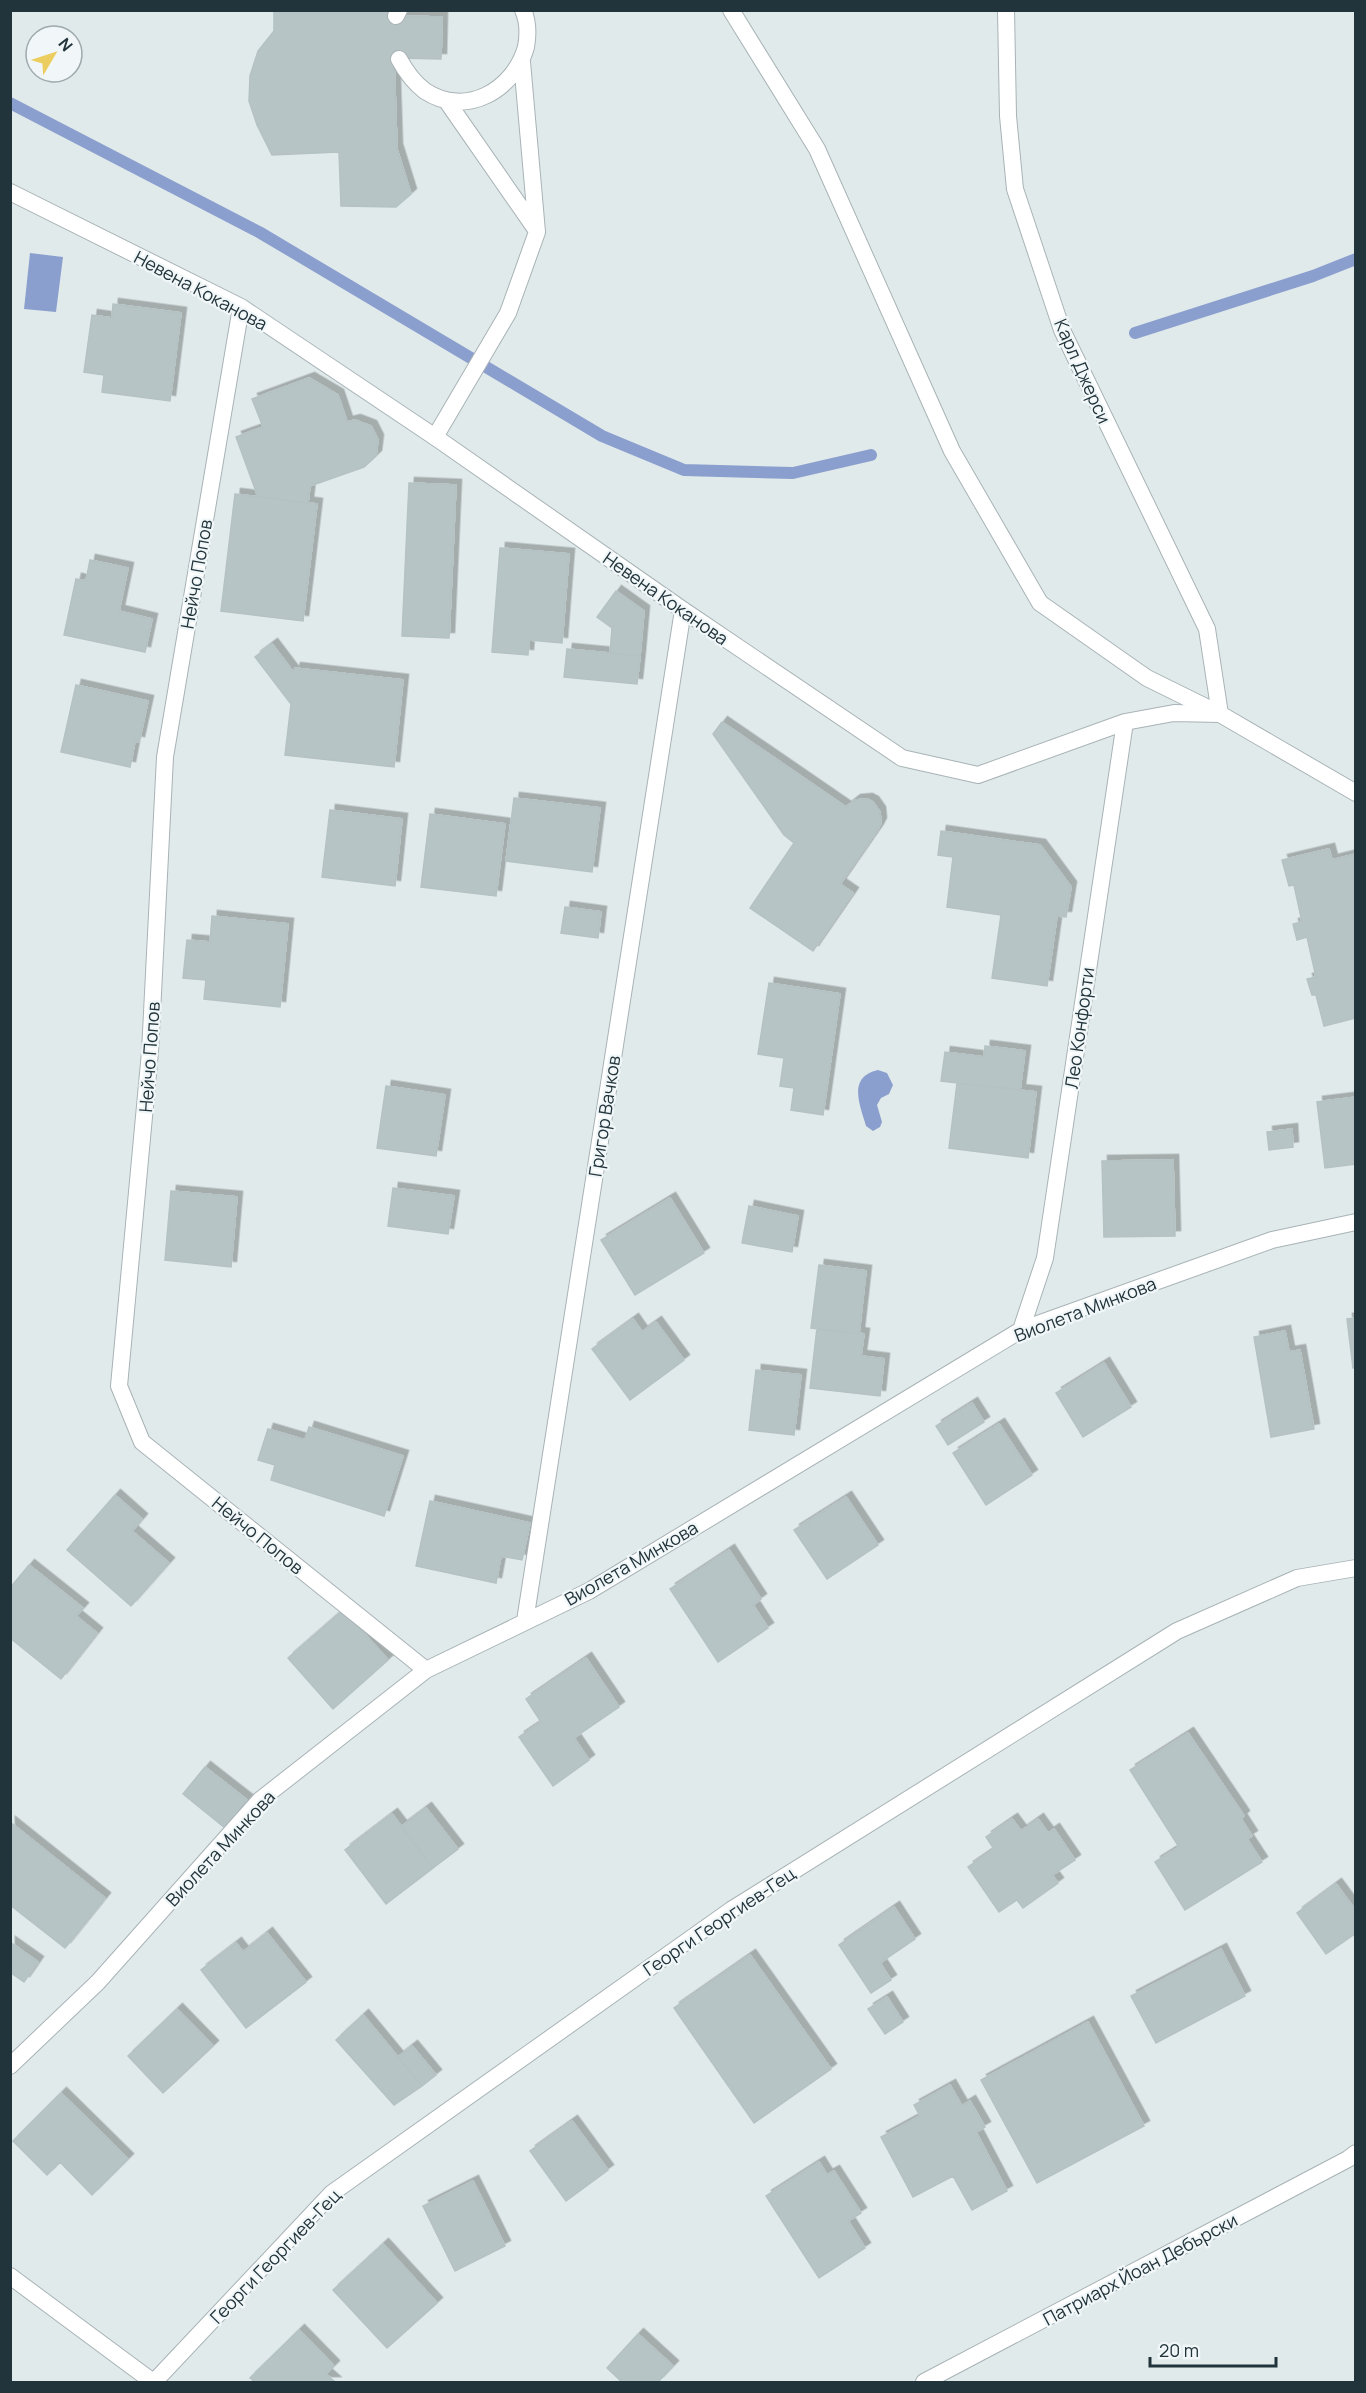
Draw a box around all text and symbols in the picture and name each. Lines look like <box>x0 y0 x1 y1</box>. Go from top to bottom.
north arrow <box>24 24 84 84</box>
text: N <box>53 33 78 56</box>
street label: Невена Коканова <box>130 245 272 335</box>
street label: Карл Джерси <box>1049 315 1117 427</box>
street label: Нейчо Попов <box>175 517 217 631</box>
street label: Невена Коканова <box>599 546 733 650</box>
street label: Лео Конфорти <box>1059 966 1099 1090</box>
street label: Нейчо Попов <box>133 1001 165 1113</box>
street label: Григор Вачков <box>583 1053 625 1178</box>
street label: Виолета Минкова <box>1011 1271 1159 1347</box>
street label: Нейчо Попов <box>207 1491 309 1579</box>
street label: Виолета Минкова <box>560 1515 702 1611</box>
street label: Виолета Минкова <box>160 1785 280 1911</box>
street label: Георги Георгиев-Гец <box>638 1861 800 1981</box>
street label: Георги Георгиев-Гец <box>204 2183 346 2329</box>
street label: Патриарх Йоан Дебърски <box>1038 2207 1242 2331</box>
scale bar <box>1150 2330 1276 2368</box>
text: 20 m <box>1159 2338 1199 2362</box>

